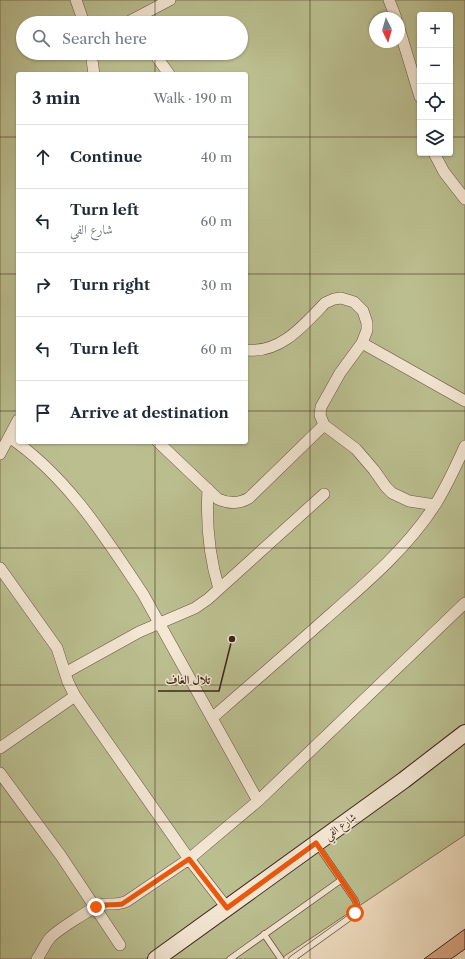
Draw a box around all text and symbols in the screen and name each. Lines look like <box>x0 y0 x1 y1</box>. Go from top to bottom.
north arrow <box>369 12 405 48</box>
map controls <box>417 12 453 156</box>
button: + <box>417 12 453 48</box>
search box <box>16 16 248 60</box>
icon: search <box>30 27 52 49</box>
text: Search here <box>62 29 147 48</box>
button: − <box>417 48 453 84</box>
button: locate <box>417 84 453 120</box>
text: 3 min <box>32 88 81 108</box>
text: Walk · 190 m <box>153 90 232 106</box>
button: layers <box>417 120 453 156</box>
icon: ahead <box>32 146 54 168</box>
text: Continue <box>70 147 142 166</box>
text: 40 m <box>201 149 232 165</box>
text: Turn left <box>70 200 139 219</box>
icon: left <box>32 210 54 232</box>
text: 60 m <box>201 213 232 229</box>
text: شارع الفي <box>70 221 113 237</box>
icon: right <box>32 274 54 296</box>
text: Turn right <box>70 275 150 294</box>
text: 30 m <box>201 277 232 293</box>
icon: left <box>32 338 54 360</box>
text: Turn left <box>70 339 139 358</box>
text: 60 m <box>201 341 232 357</box>
icon: arrive <box>32 402 54 424</box>
text: Arrive at destination <box>70 403 229 422</box>
callout: تلال الغاف <box>158 667 219 691</box>
text: تلال الغاف <box>166 672 211 687</box>
street label: شارع الفي <box>321 810 361 846</box>
route end <box>87 898 105 916</box>
route start <box>346 904 364 922</box>

